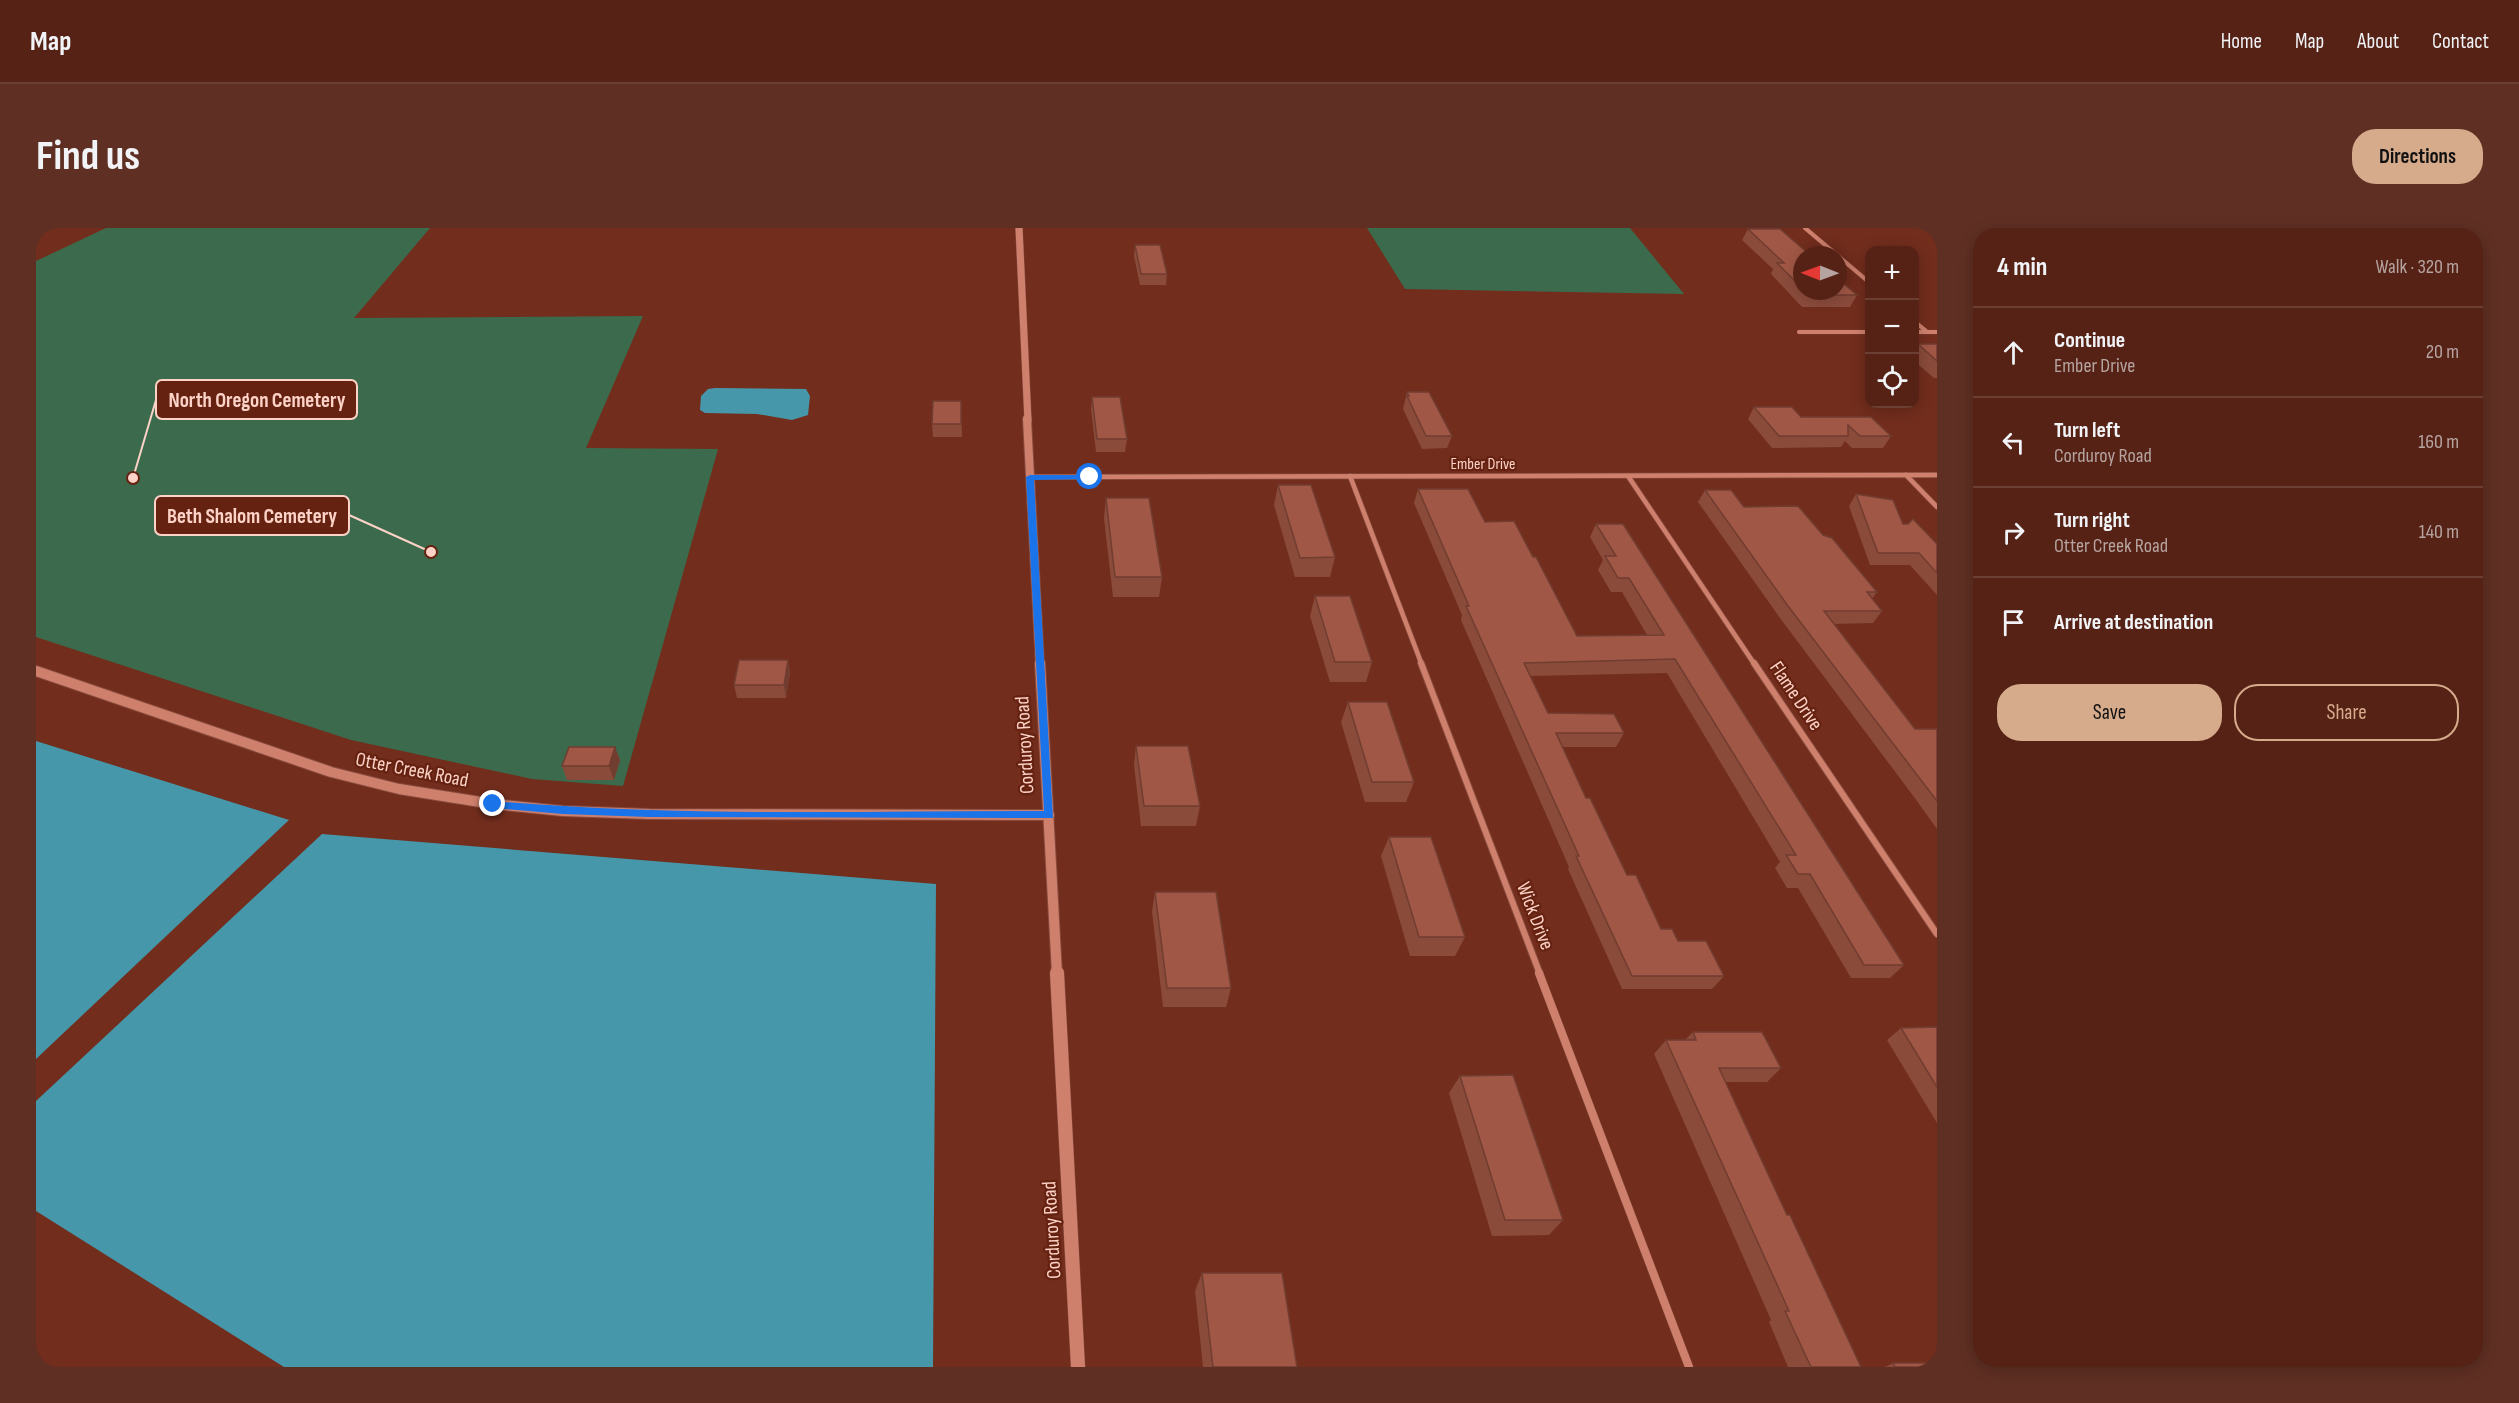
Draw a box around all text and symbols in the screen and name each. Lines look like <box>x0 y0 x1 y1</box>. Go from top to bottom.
text: Map <box>30 25 71 58</box>
text: Home <box>2221 29 2262 54</box>
text: Map <box>2295 29 2324 54</box>
text: About <box>2357 29 2399 54</box>
text: Contact <box>2432 29 2489 54</box>
button: Directions <box>2352 129 2483 184</box>
text: Find us <box>36 131 140 182</box>
north arrow <box>1793 246 1847 300</box>
map controls <box>1865 246 1919 408</box>
button: + <box>1865 246 1919 300</box>
text: 4 min <box>1997 252 2047 283</box>
text: Walk · 320 m <box>2376 255 2459 279</box>
button: − <box>1865 300 1919 354</box>
text: Continue <box>2054 327 2125 354</box>
icon: ahead <box>1997 336 2030 369</box>
text: 20 m <box>2426 340 2459 364</box>
button: locate <box>1865 354 1919 408</box>
text: Ember Drive <box>2054 354 2135 378</box>
callout: North Oregon Cemetery <box>156 380 357 419</box>
text: North Oregon Cemetery <box>168 388 346 413</box>
text: Turn left <box>2054 417 2120 444</box>
icon: left <box>1997 426 2030 459</box>
text: 160 m <box>2418 430 2459 454</box>
text: Corduroy Road <box>2054 444 2152 468</box>
street label: Ember Drive <box>1450 455 1516 474</box>
route start <box>1076 463 1102 489</box>
callout: Beth Shalom Cemetery <box>155 496 349 535</box>
text: Beth Shalom Cemetery <box>167 504 337 529</box>
text: Turn right <box>2054 507 2130 534</box>
icon: right <box>1997 516 2030 549</box>
text: 140 m <box>2419 520 2459 544</box>
text: Otter Creek Road <box>2054 534 2168 558</box>
icon: arrive <box>1997 606 2030 639</box>
text: Arrive at destination <box>2054 609 2213 636</box>
street label: Flame Drive <box>1764 657 1828 735</box>
button: Save <box>1997 684 2222 741</box>
button: Share <box>2234 684 2459 741</box>
street label: Corduroy Road <box>1010 696 1040 794</box>
street label: Otter Creek Road <box>354 747 470 793</box>
route end <box>479 790 505 816</box>
street label: Wick Drive <box>1511 879 1559 953</box>
street label: Corduroy Road <box>1037 1181 1067 1279</box>

